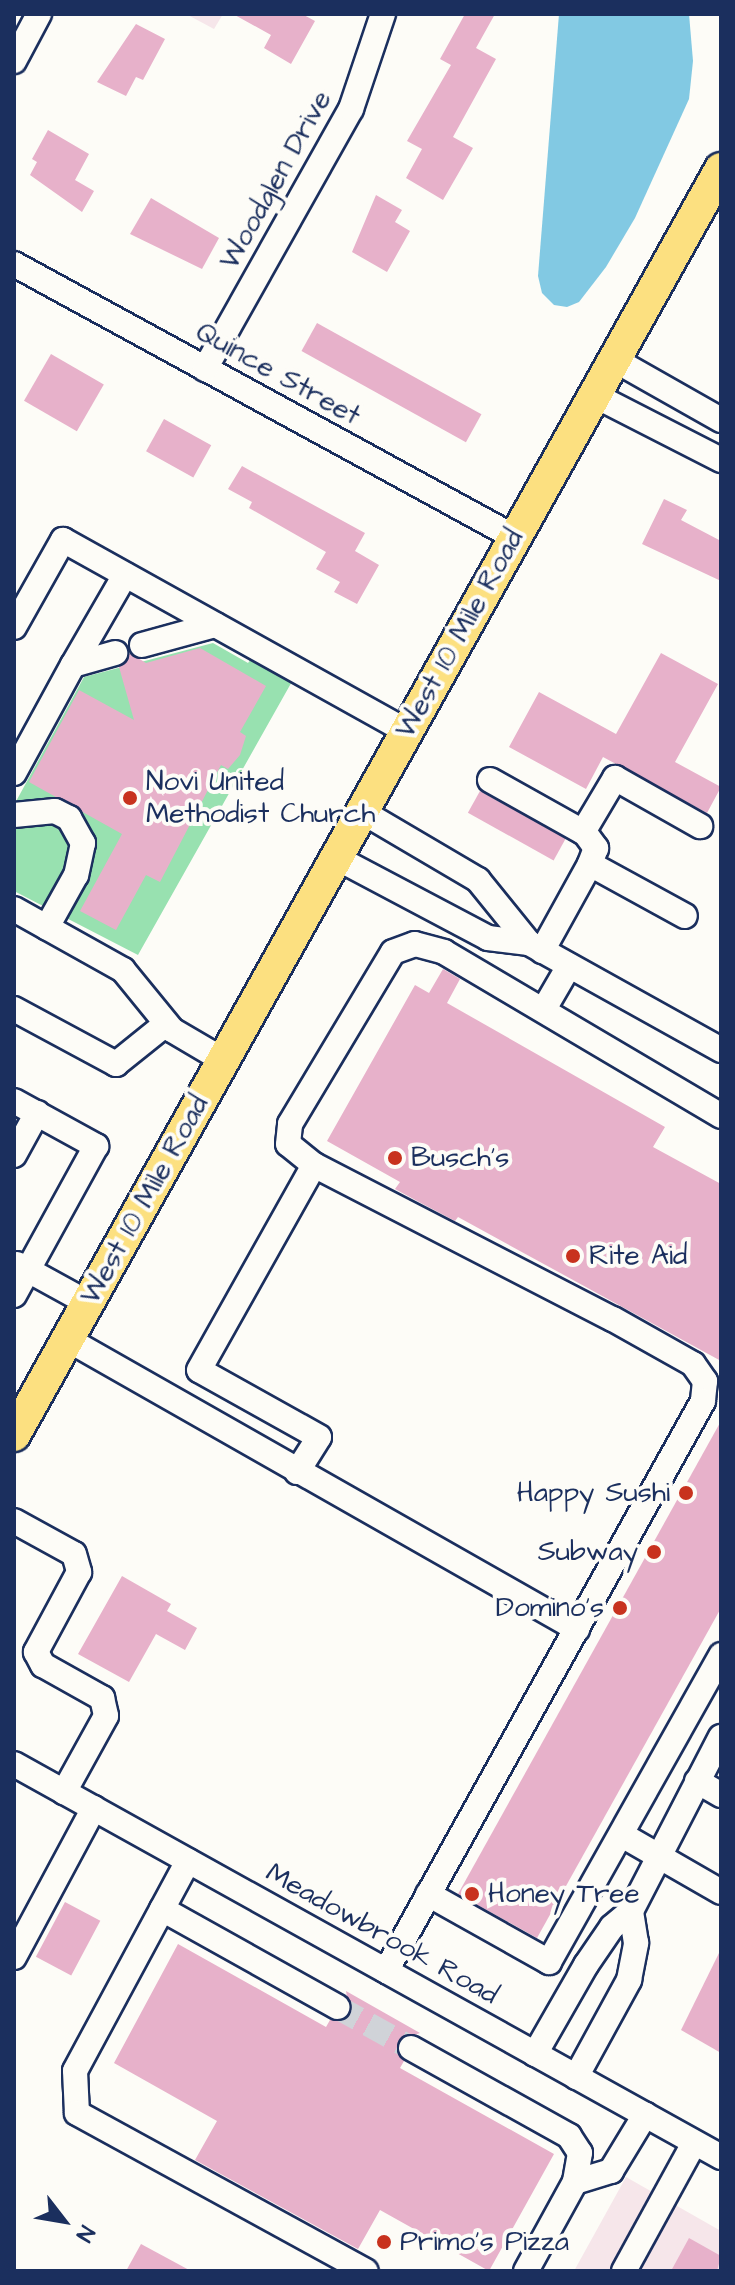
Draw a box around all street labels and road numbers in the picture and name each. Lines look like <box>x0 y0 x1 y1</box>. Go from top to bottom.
street label: Woodglen Drive <box>213 85 339 275</box>
street label: Quince Street <box>190 315 366 433</box>
street label: West 10 Mile Road <box>389 524 531 744</box>
street label: West 10 Mile Road <box>74 1090 216 1310</box>
street label: Meadowbrook Road <box>260 1856 504 2012</box>

